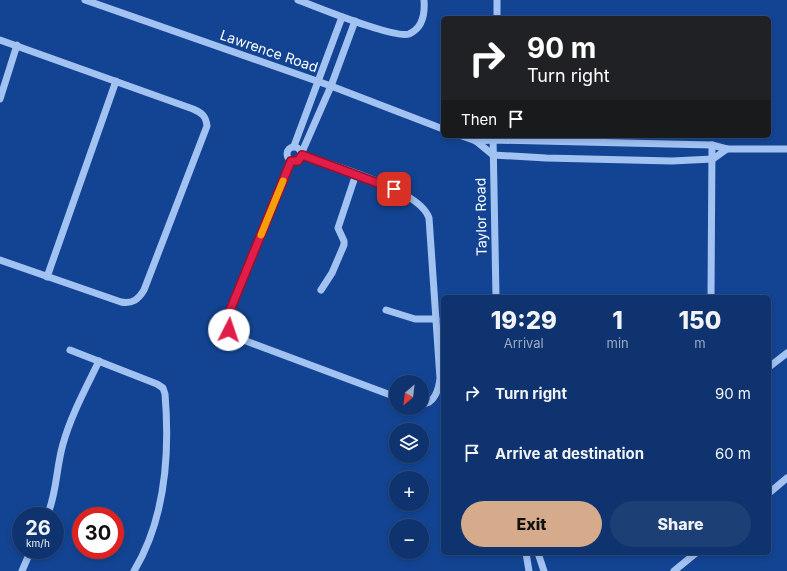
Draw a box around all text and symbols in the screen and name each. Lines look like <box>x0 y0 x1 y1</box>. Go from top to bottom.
street label: Lawrence Road <box>218 26 320 75</box>
text: 90 m <box>527 31 596 65</box>
icon: right <box>461 32 513 84</box>
text: Turn right <box>527 65 610 86</box>
icon: arrive <box>505 108 527 130</box>
text: Then <box>461 110 497 129</box>
pin <box>377 172 411 206</box>
icon: arrive <box>383 178 405 200</box>
street label: Taylor Road <box>471 178 490 256</box>
text: 19:29 <box>491 306 557 335</box>
text: 1 <box>612 306 623 335</box>
text: 150 <box>678 306 721 335</box>
position arrow <box>208 309 250 351</box>
text: Arrival <box>504 335 544 351</box>
text: min <box>607 335 629 351</box>
text: m <box>694 335 706 351</box>
north arrow <box>389 375 429 415</box>
map controls <box>389 375 429 559</box>
icon: right <box>461 382 483 404</box>
text: Turn right <box>495 384 567 403</box>
text: 90 m <box>715 384 751 403</box>
button: layers <box>389 423 429 463</box>
icon: arrive <box>461 442 483 464</box>
text: Arrive at destination <box>495 444 644 463</box>
text: 60 m <box>715 444 751 463</box>
button: + <box>389 471 429 511</box>
button: Exit <box>461 501 602 547</box>
button: Share <box>610 501 751 547</box>
speed limit sign: 30 <box>72 507 124 559</box>
text: 26 <box>25 516 51 540</box>
button: − <box>389 519 429 559</box>
text: km/h <box>26 537 50 549</box>

